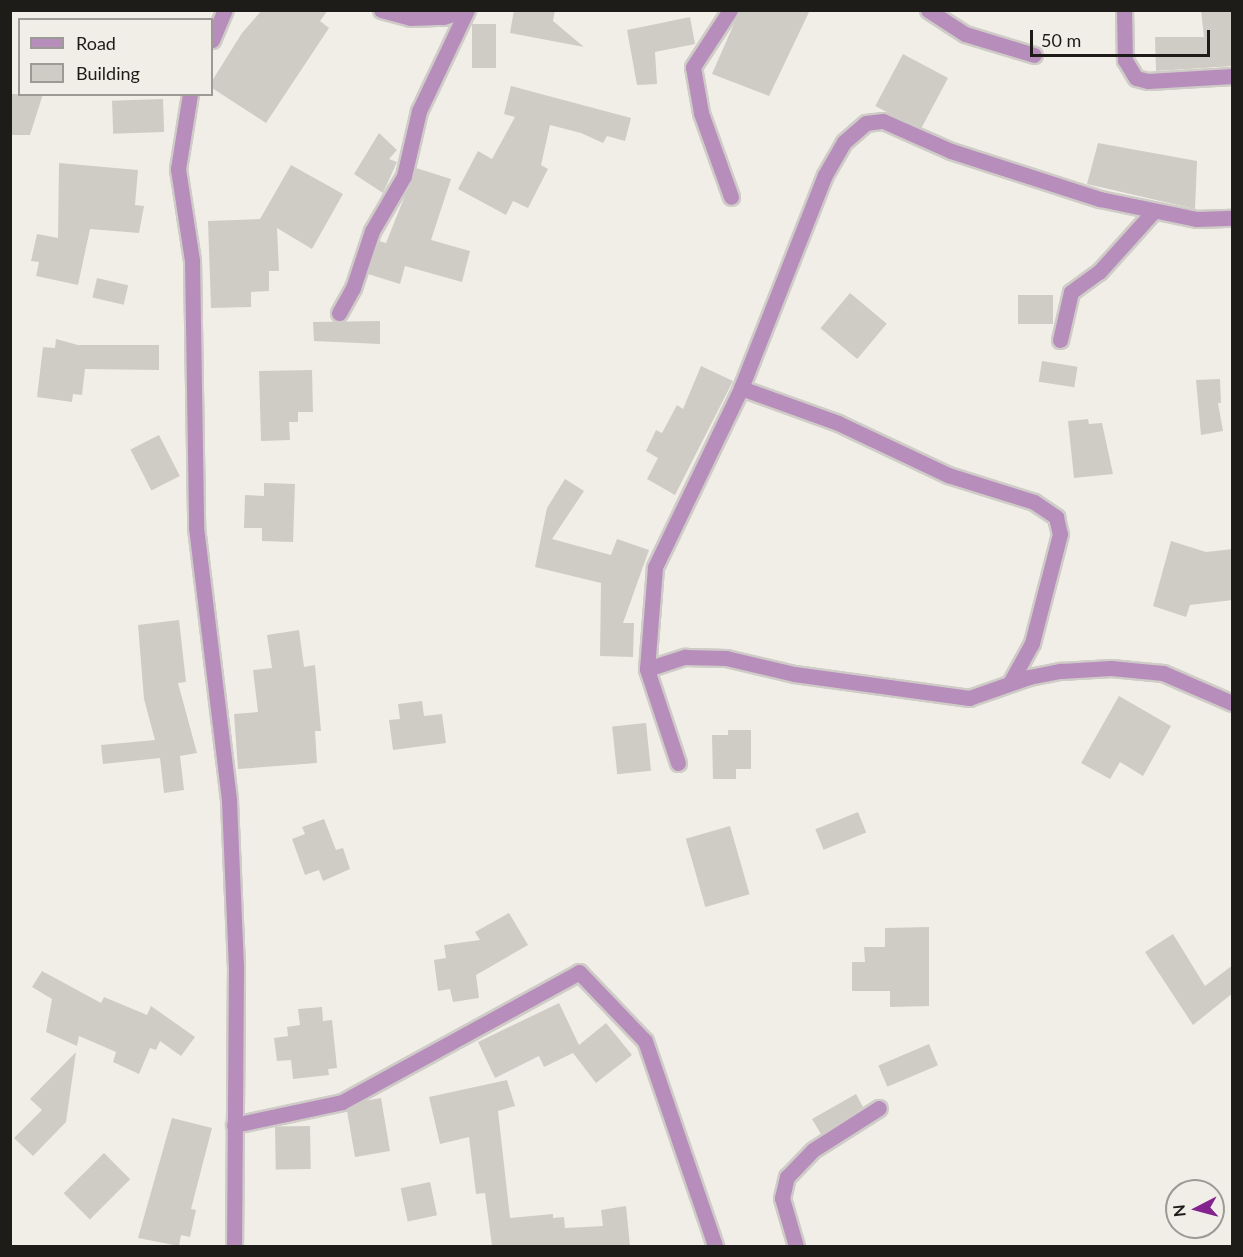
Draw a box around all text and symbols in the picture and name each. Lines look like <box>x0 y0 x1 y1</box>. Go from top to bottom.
legend <box>18 18 213 96</box>
scale bar <box>1033 18 1213 56</box>
text: 50 m <box>1041 29 1081 51</box>
text: Road <box>76 32 116 54</box>
text: Building <box>76 62 140 84</box>
north arrow <box>1165 1179 1225 1239</box>
text: N <box>1168 1204 1189 1218</box>

